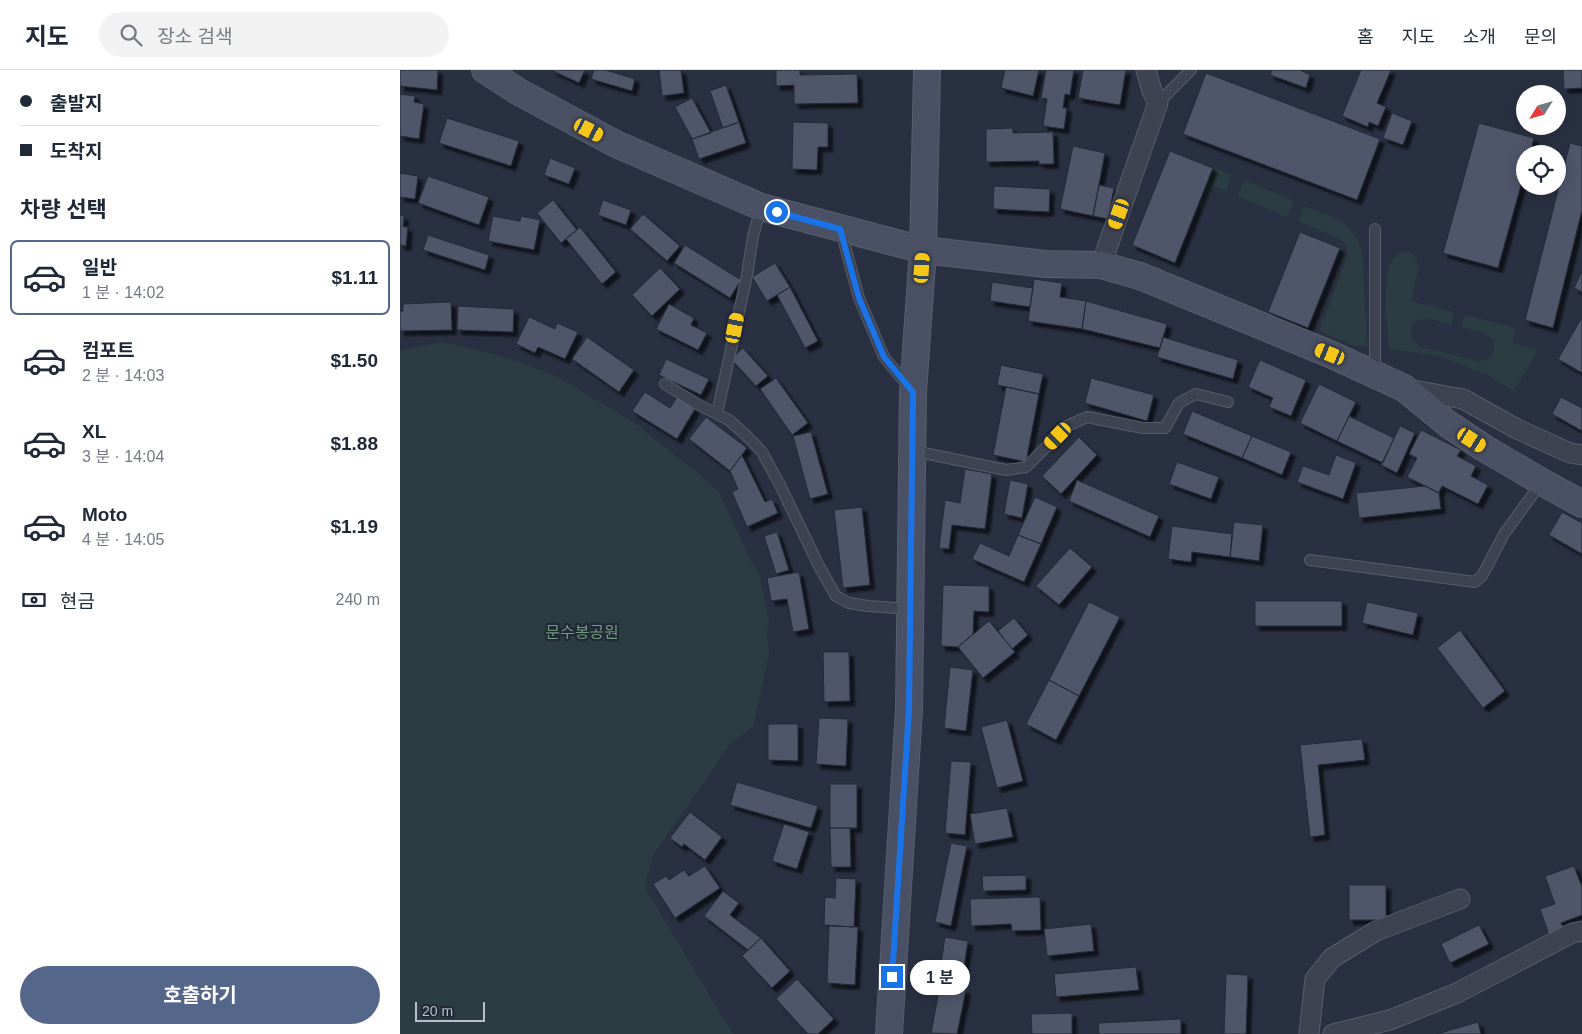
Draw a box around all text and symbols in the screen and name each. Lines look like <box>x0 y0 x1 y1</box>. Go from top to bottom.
search box <box>99 12 449 57</box>
icon: search <box>117 21 145 49</box>
text: 지도 <box>25 23 69 50</box>
text: 장소 검색 <box>157 26 232 47</box>
text: 홈 <box>1357 27 1374 47</box>
text: 지도 <box>1402 27 1435 47</box>
text: 소개 <box>1463 27 1496 47</box>
text: 문의 <box>1524 27 1557 47</box>
north arrow <box>1516 85 1566 135</box>
map controls <box>1516 85 1566 195</box>
text: 출발지 <box>50 93 102 114</box>
car <box>572 117 605 143</box>
text: 도착지 <box>50 141 102 162</box>
button: locate <box>1516 145 1566 195</box>
text: 차량 선택 <box>20 197 107 222</box>
car <box>1107 197 1130 231</box>
route start <box>766 201 788 223</box>
car <box>913 253 930 283</box>
icon: car <box>22 255 67 300</box>
text: 일반 <box>82 257 117 278</box>
text: $1.11 <box>332 267 378 288</box>
text: 1 분 · 14:02 <box>82 284 164 301</box>
car <box>724 312 745 344</box>
icon: car <box>22 338 67 383</box>
text: 컴포트 <box>82 340 134 361</box>
car <box>1313 341 1346 367</box>
text: $1.50 <box>330 350 378 371</box>
text: 2 분 · 14:03 <box>82 367 164 384</box>
car <box>1042 420 1073 452</box>
icon: car <box>22 421 67 466</box>
text: XL <box>82 421 106 442</box>
car <box>1455 426 1488 454</box>
text: $1.88 <box>330 433 378 454</box>
text: 3 분 · 14:04 <box>82 448 164 465</box>
icon: car <box>22 504 67 549</box>
text: Moto <box>82 504 127 525</box>
text: $1.19 <box>330 516 378 537</box>
text: 4 분 · 14:05 <box>82 531 164 548</box>
icon: cash <box>20 586 48 614</box>
text: 현금 <box>60 591 95 612</box>
text: 240 m <box>336 591 380 608</box>
park label: 문수봉공원 <box>545 624 619 641</box>
callout: 1 분 <box>910 960 970 994</box>
button: 호출하기 <box>20 966 380 1024</box>
route end <box>881 966 903 988</box>
text: 1 분 <box>926 969 954 986</box>
scale bar <box>415 999 485 1022</box>
text: 20 m <box>422 1003 453 1019</box>

